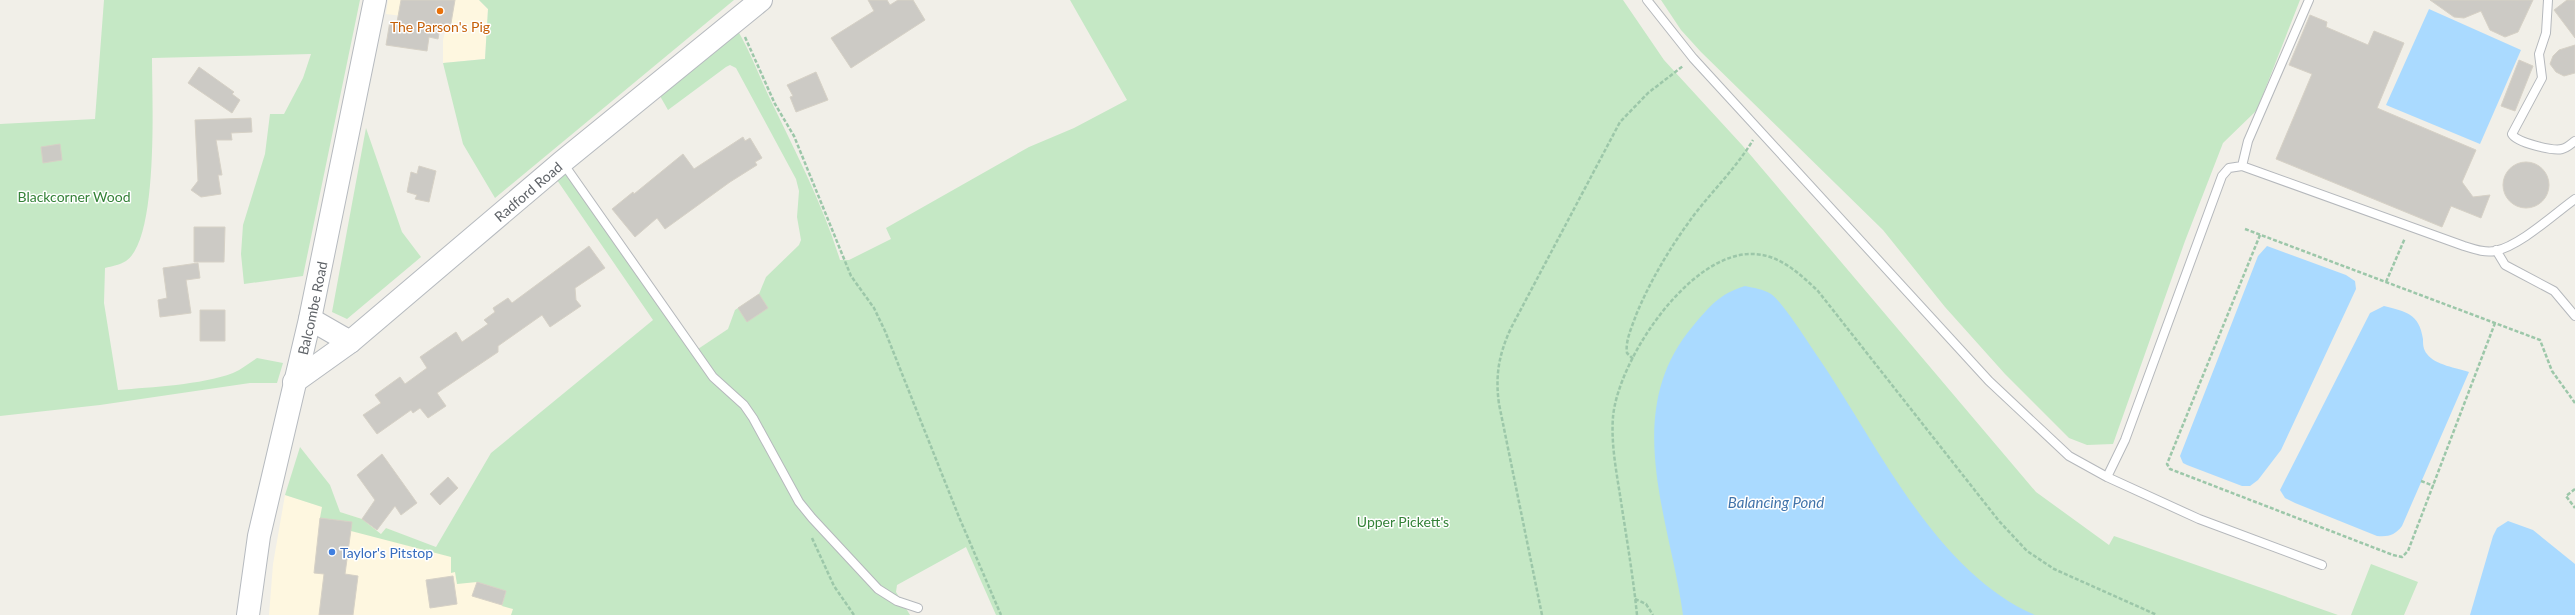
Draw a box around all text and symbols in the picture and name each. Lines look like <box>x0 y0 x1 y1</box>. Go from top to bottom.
marker: The Parson's Pig <box>435 6 445 16</box>
place label: The Parson's Pig <box>390 18 490 35</box>
street label: Radford Road <box>490 158 565 225</box>
park label: Blackcorner Wood <box>18 188 131 205</box>
street label: Balcombe Road <box>293 260 330 356</box>
water label: Balancing Pond <box>1728 493 1824 511</box>
park label: Upper Pickett's <box>1357 513 1449 530</box>
place label: Taylor's Pitstop <box>340 544 433 561</box>
marker: Taylor's Pitstop <box>327 547 337 557</box>

